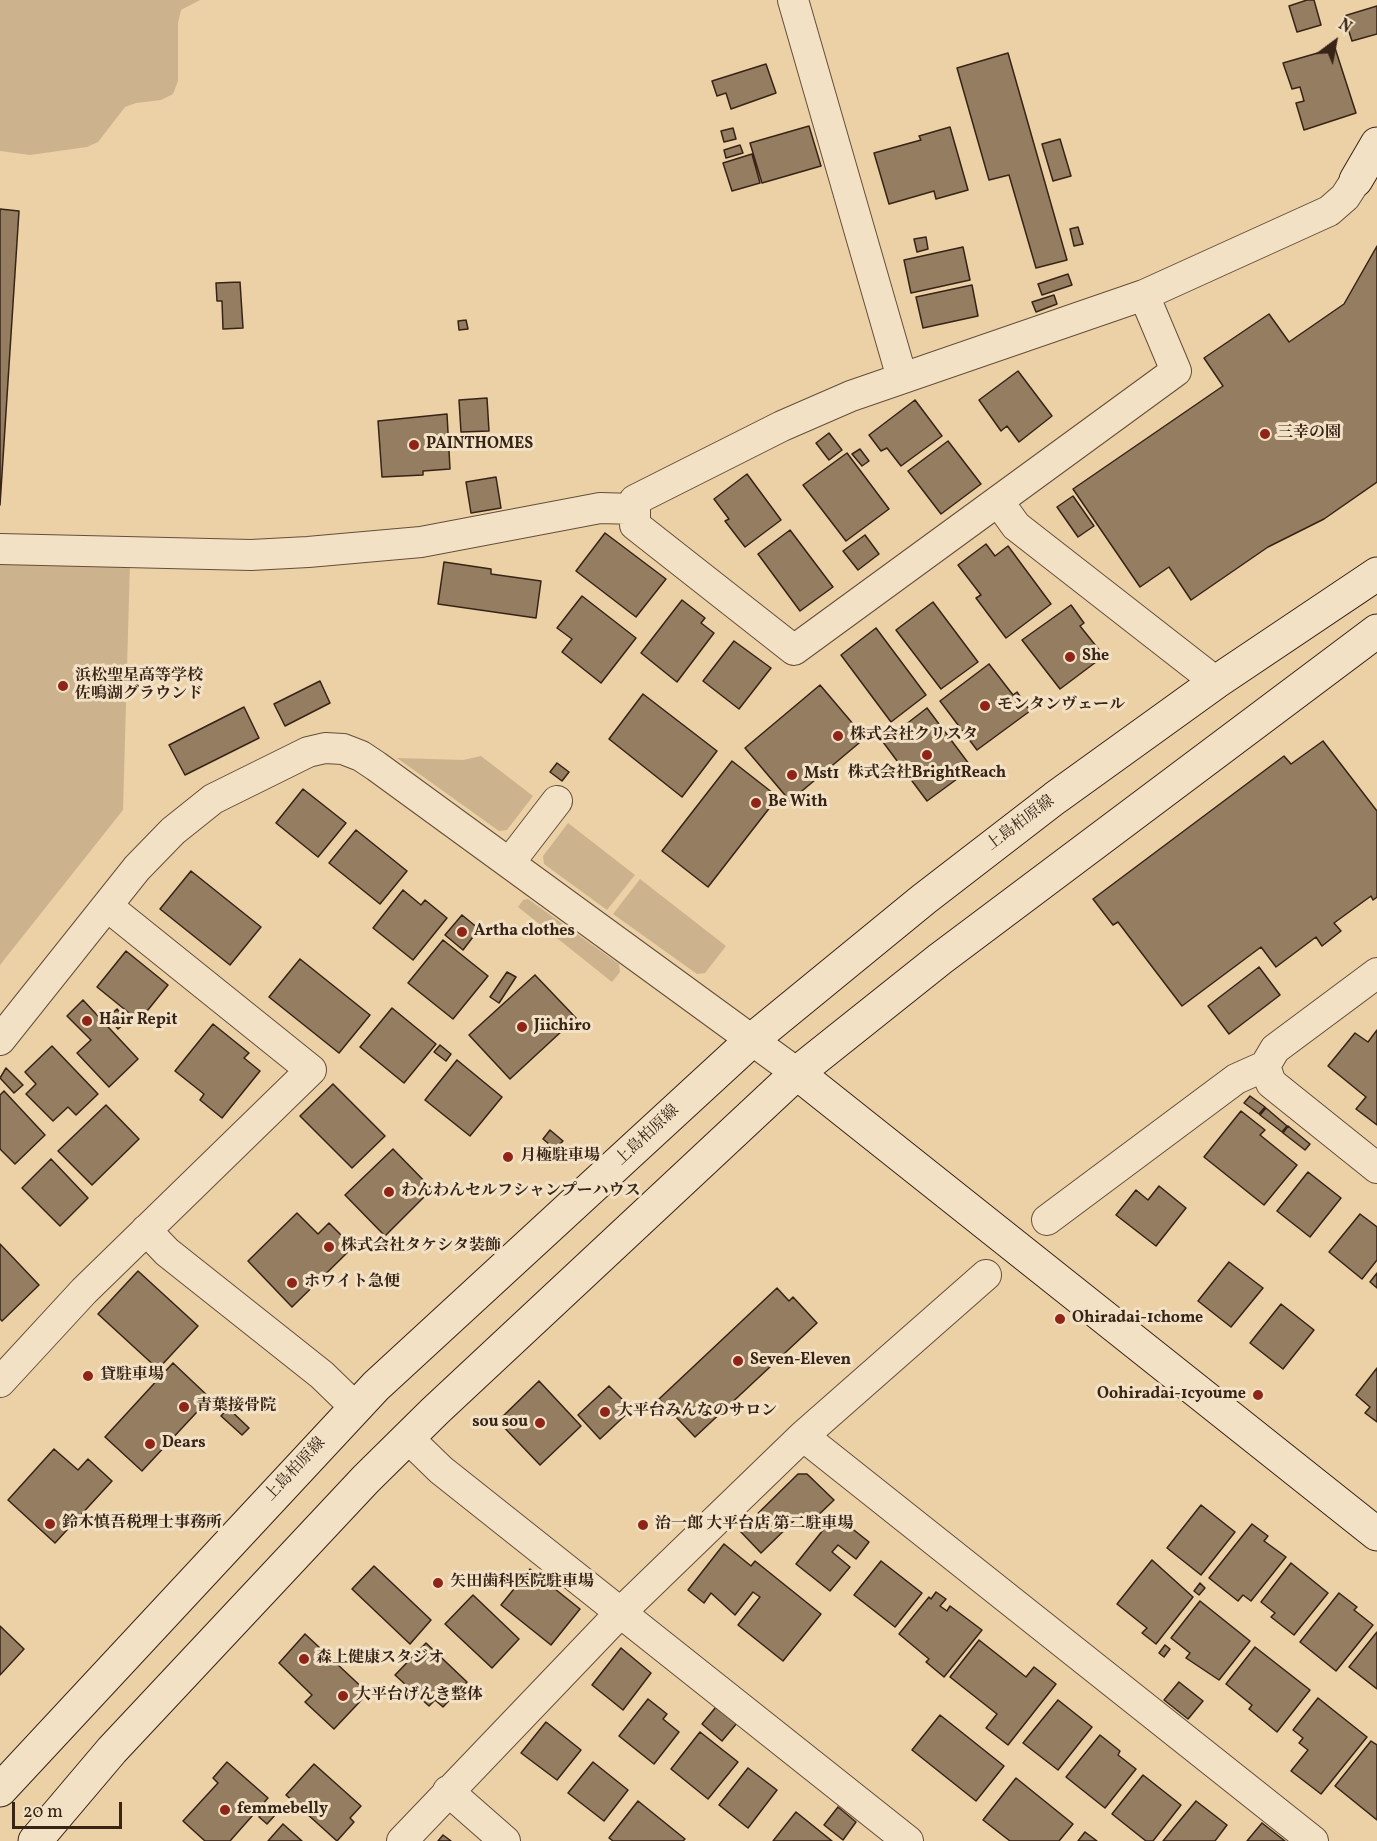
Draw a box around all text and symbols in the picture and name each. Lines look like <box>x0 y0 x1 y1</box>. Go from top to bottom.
north arrow <box>1305 12 1365 72</box>
text: N <box>1334 14 1355 39</box>
place label: 三幸の園 <box>1277 424 1341 444</box>
marker: 三幸の園 <box>1258 427 1272 441</box>
place label: PAINTHOMES <box>426 435 533 455</box>
marker: PAINTHOMES <box>407 438 421 452</box>
place label: She <box>1082 647 1109 667</box>
marker: She <box>1063 650 1077 664</box>
place label: 浜松聖星高等学校 佐鳴湖グラウンド <box>75 667 203 705</box>
marker: 浜松聖星高等学校 佐鳴湖グラウンド <box>56 679 70 693</box>
place label: モンタンヴェール <box>997 696 1125 716</box>
marker: モンタンヴェール <box>978 699 992 713</box>
place label: 株式会社クリスタ <box>850 726 978 746</box>
marker: 株式会社クリスタ <box>831 729 845 743</box>
marker: 株式会社BrightReach <box>920 748 934 762</box>
place label: 株式会社BrightReach <box>848 764 1006 784</box>
place label: Mst1 <box>804 765 839 785</box>
marker: Mst1 <box>785 768 799 782</box>
street label: 上島柏原線 <box>983 792 1059 856</box>
place label: Be With <box>768 793 828 813</box>
marker: Be With <box>749 796 763 810</box>
place label: Artha clothes <box>474 922 575 942</box>
marker: Artha clothes <box>455 925 469 939</box>
place label: Hair Repit <box>99 1011 177 1031</box>
marker: Hair Repit <box>80 1014 94 1028</box>
place label: Jiichiro <box>534 1017 591 1037</box>
marker: Jiichiro <box>515 1020 529 1034</box>
street label: 上島柏原線 <box>612 1102 684 1170</box>
place label: 月極駐車場 <box>520 1147 600 1167</box>
marker: 月極駐車場 <box>501 1150 515 1164</box>
place label: わんわんセルフシャンプーハウス <box>401 1182 641 1202</box>
marker: わんわんセルフシャンプーハウス <box>382 1185 396 1199</box>
place label: 株式会社タケシタ装飾 <box>341 1237 501 1257</box>
marker: 株式会社タケシタ装飾 <box>322 1240 336 1254</box>
place label: ホワイト急便 <box>304 1273 400 1293</box>
marker: ホワイト急便 <box>285 1276 299 1290</box>
place label: Ohiradai-1chome <box>1072 1309 1203 1329</box>
marker: Ohiradai-1chome <box>1053 1312 1067 1326</box>
place label: Seven-Eleven <box>750 1351 851 1371</box>
marker: Seven-Eleven <box>731 1354 745 1368</box>
place label: 貸駐車場 <box>100 1366 164 1386</box>
marker: 貸駐車場 <box>81 1369 95 1383</box>
place label: Oohiradai-1cyoume <box>1097 1385 1246 1405</box>
marker: Oohiradai-1cyoume <box>1251 1388 1265 1402</box>
place label: 青葉接骨院 <box>196 1397 276 1417</box>
marker: 青葉接骨院 <box>177 1400 191 1414</box>
place label: 大平台みんなのサロン <box>617 1402 777 1422</box>
marker: 大平台みんなのサロン <box>598 1405 612 1419</box>
place label: sou sou <box>472 1413 528 1433</box>
marker: sou sou <box>533 1416 547 1430</box>
place label: Dears <box>162 1434 206 1454</box>
street label: 上島柏原線 <box>262 1434 330 1506</box>
marker: Dears <box>143 1437 157 1451</box>
place label: 鈴木慎吾税理士事務所 <box>62 1514 222 1534</box>
place label: 治一郎 大平台店 第二駐車場 <box>655 1515 853 1535</box>
marker: 鈴木慎吾税理士事務所 <box>43 1517 57 1531</box>
marker: 治一郎 大平台店 第二駐車場 <box>636 1518 650 1532</box>
place label: 矢田歯科医院駐車場 <box>450 1573 594 1593</box>
marker: 矢田歯科医院駐車場 <box>431 1576 445 1590</box>
place label: 森上健康スタジオ <box>316 1649 444 1669</box>
marker: 森上健康スタジオ <box>297 1652 311 1666</box>
place label: 大平台げんき整体 <box>355 1686 483 1706</box>
marker: 大平台げんき整体 <box>336 1689 350 1703</box>
scale bar <box>15 1790 124 1828</box>
text: 20 m <box>23 1800 63 1825</box>
place label: femmebelly <box>237 1800 328 1820</box>
marker: femmebelly <box>218 1803 232 1817</box>

